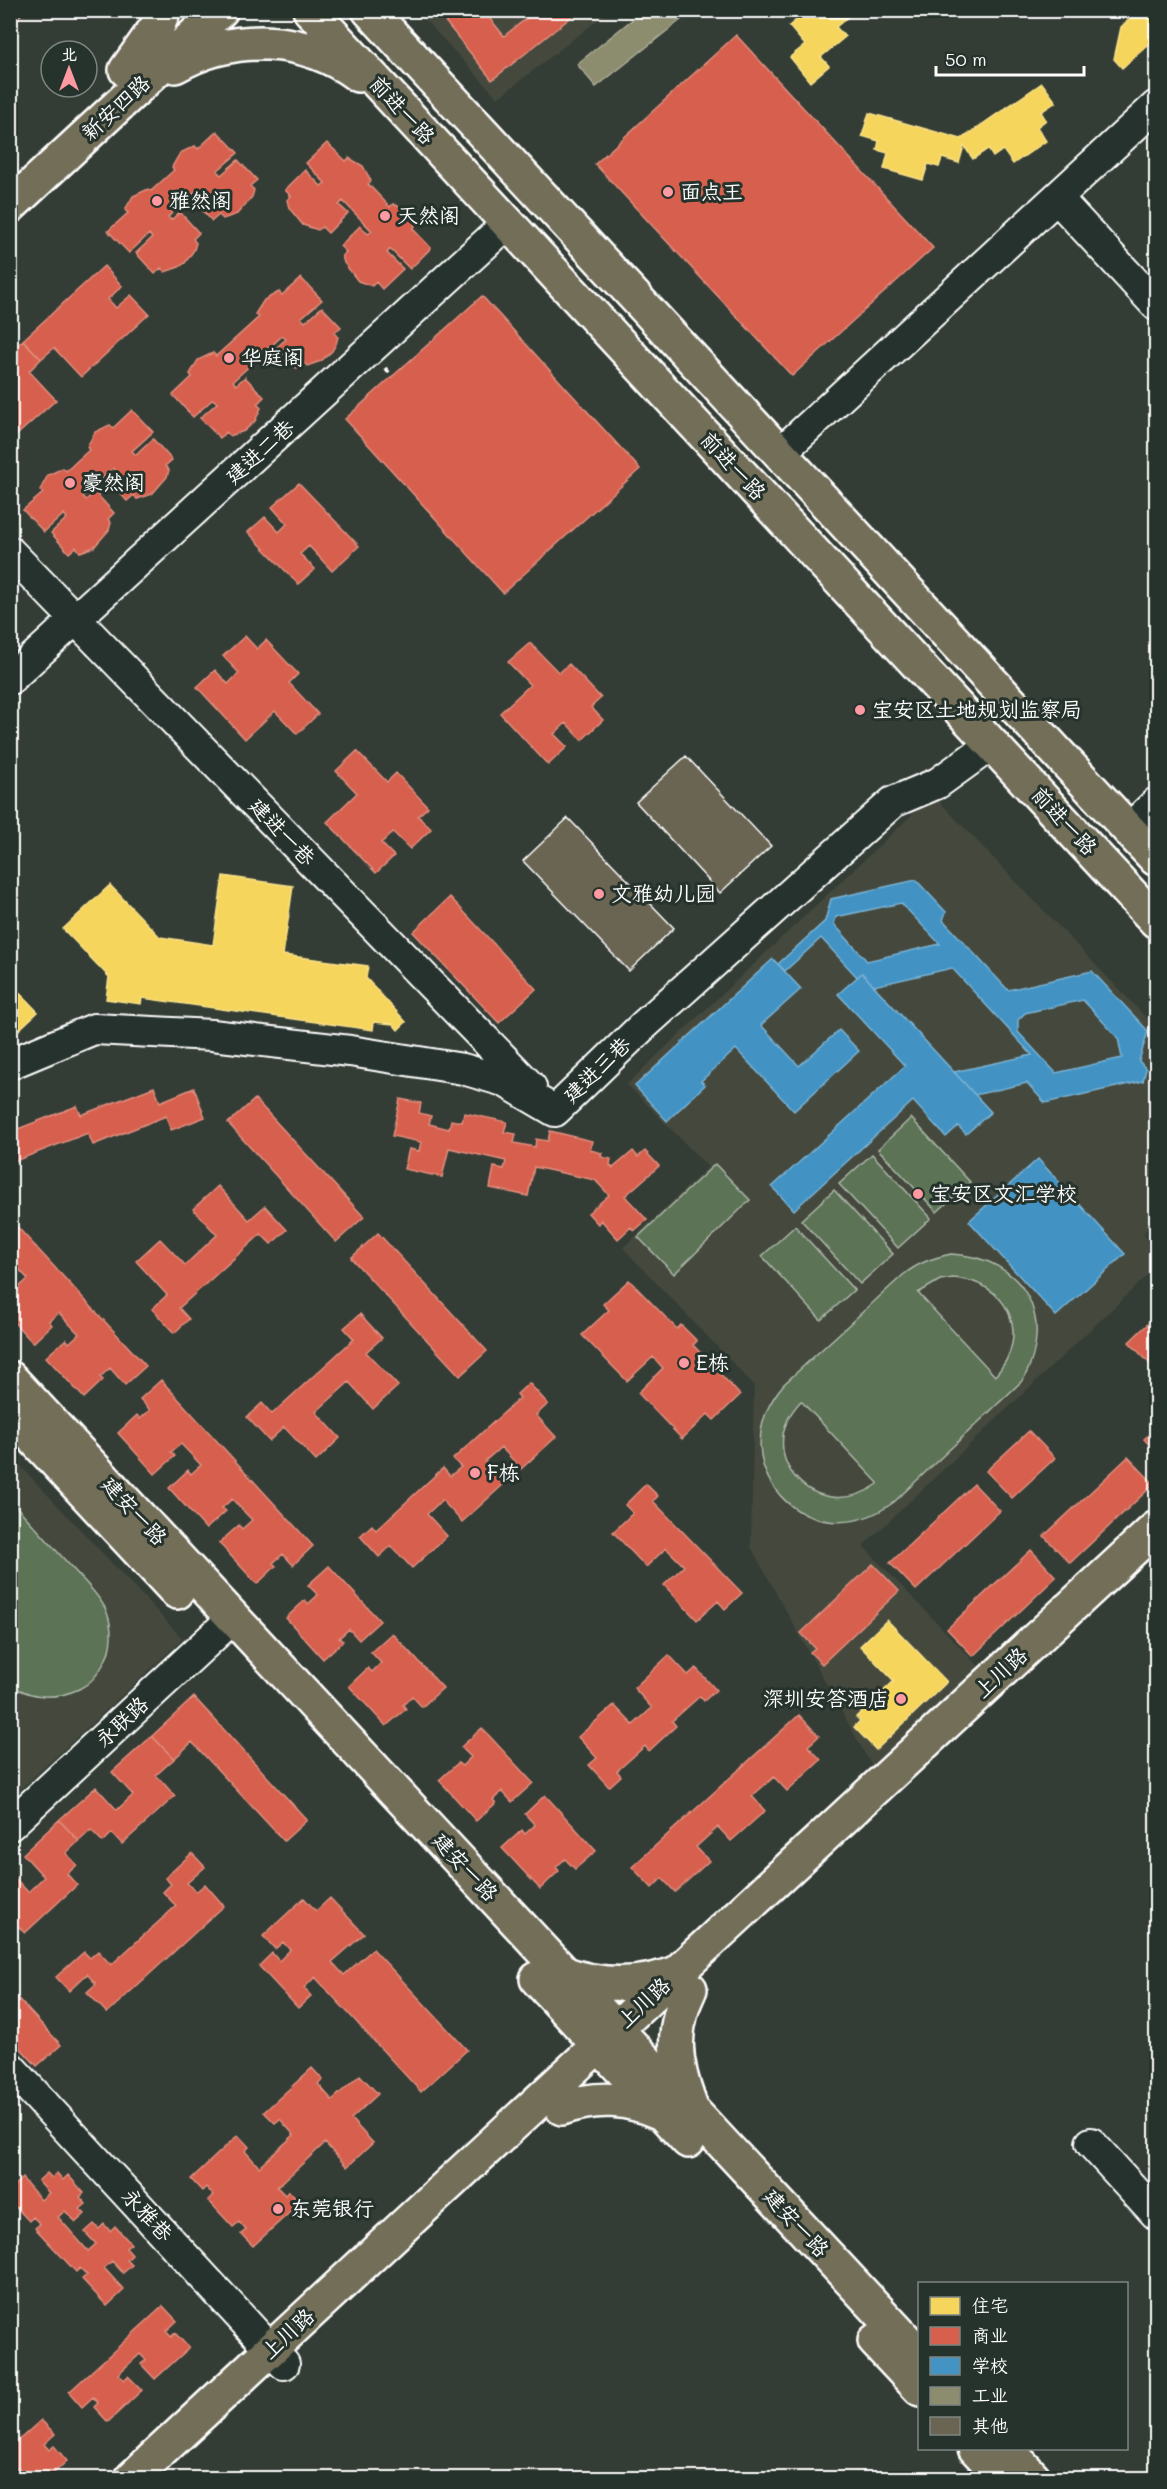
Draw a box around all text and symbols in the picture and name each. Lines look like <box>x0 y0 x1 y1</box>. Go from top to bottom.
north arrow <box>39 39 99 99</box>
scale bar <box>936 39 1084 77</box>
text: 北 <box>61 43 77 64</box>
text: 50 m <box>945 47 987 71</box>
street label: 新安四路 <box>75 68 155 145</box>
street label: 前进一路 <box>365 69 442 149</box>
place label: 面点王 <box>680 177 743 204</box>
marker: 面点王 <box>661 185 675 199</box>
place label: 雅然阁 <box>169 186 232 213</box>
marker: 雅然阁 <box>150 194 164 208</box>
place label: 天然阁 <box>397 201 460 228</box>
marker: 天然阁 <box>378 209 392 223</box>
place label: 华庭阁 <box>241 343 304 370</box>
marker: 华庭阁 <box>222 351 236 365</box>
street label: 建进二巷 <box>219 413 299 489</box>
street label: 前进一路 <box>696 425 773 505</box>
place label: 豪然阁 <box>82 468 145 495</box>
marker: 豪然阁 <box>63 476 77 490</box>
place label: 宝安区土地规划监察局 <box>872 695 1082 722</box>
marker: 宝安区土地规划监察局 <box>853 703 867 717</box>
street label: 前进一路 <box>1027 780 1104 860</box>
street label: 建进一巷 <box>244 791 322 871</box>
place label: 文雅幼儿园 <box>611 879 716 906</box>
marker: 文雅幼儿园 <box>592 887 606 901</box>
street label: 建进三巷 <box>556 1030 636 1108</box>
place label: 宝安区文汇学校 <box>930 1179 1077 1206</box>
marker: 宝安区文汇学校 <box>911 1187 925 1201</box>
place label: E栋 <box>696 1348 729 1375</box>
marker: E栋 <box>677 1356 691 1370</box>
place label: F栋 <box>487 1458 520 1485</box>
marker: F栋 <box>468 1466 482 1480</box>
street label: 建安一路 <box>97 1470 174 1550</box>
street label: 上川路 <box>968 1641 1032 1703</box>
place label: 深圳安答酒店 <box>763 1684 889 1711</box>
street label: 永联路 <box>89 1690 153 1752</box>
marker: 深圳安答酒店 <box>894 1692 908 1706</box>
street label: 建安一路 <box>428 1826 505 1906</box>
street label: 上川路 <box>611 1971 675 2033</box>
street label: 永雅巷 <box>117 2182 179 2246</box>
street label: 建安一路 <box>759 2182 836 2262</box>
place label: 东莞银行 <box>290 2194 374 2221</box>
marker: 东莞银行 <box>271 2202 285 2216</box>
legend <box>918 2282 1128 2450</box>
text: 住宅 <box>972 2293 1008 2317</box>
street label: 上川路 <box>255 2302 319 2364</box>
text: 商业 <box>972 2323 1008 2347</box>
text: 学校 <box>972 2353 1008 2377</box>
text: 工业 <box>972 2383 1008 2407</box>
text: 其他 <box>972 2413 1008 2437</box>

